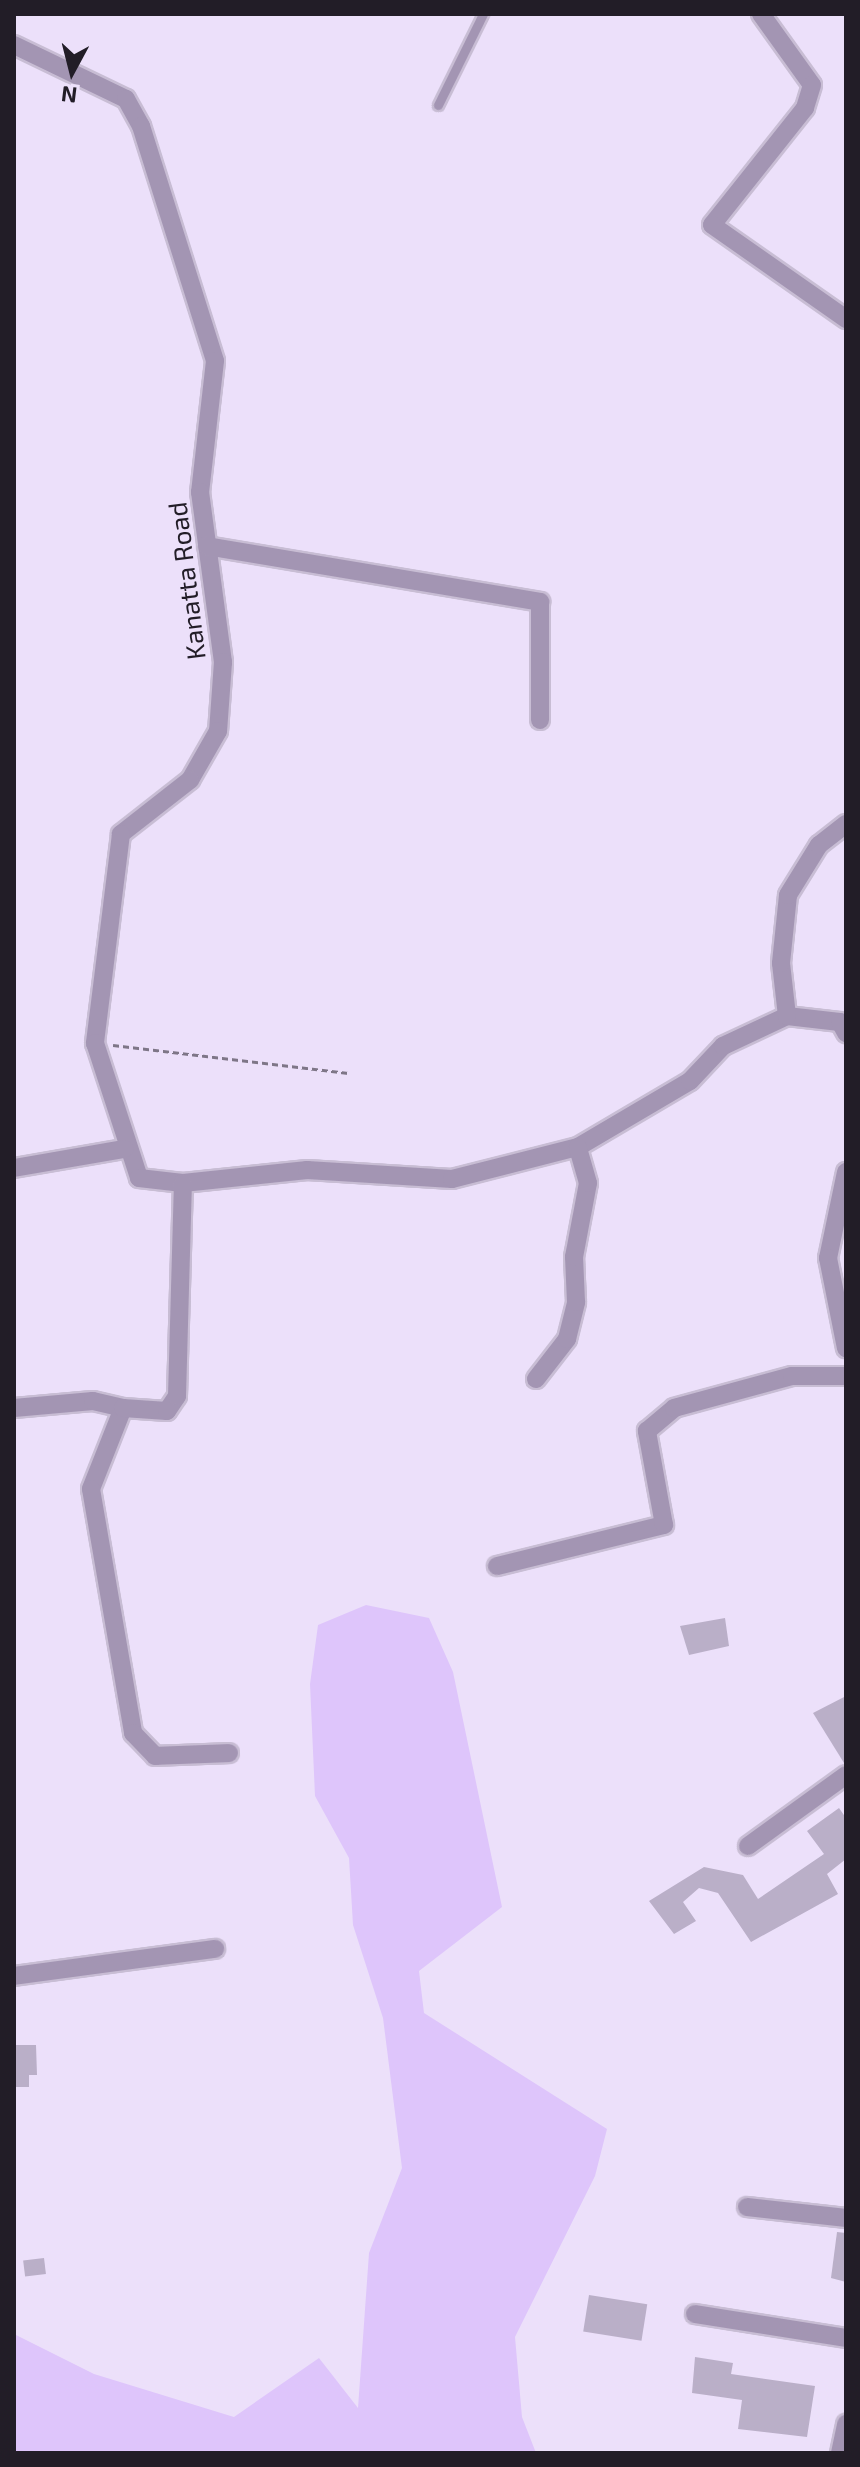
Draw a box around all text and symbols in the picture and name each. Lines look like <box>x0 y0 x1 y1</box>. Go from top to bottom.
north arrow <box>32 32 112 112</box>
text: N <box>60 82 79 110</box>
street label: Kanatta Road <box>161 500 211 662</box>

